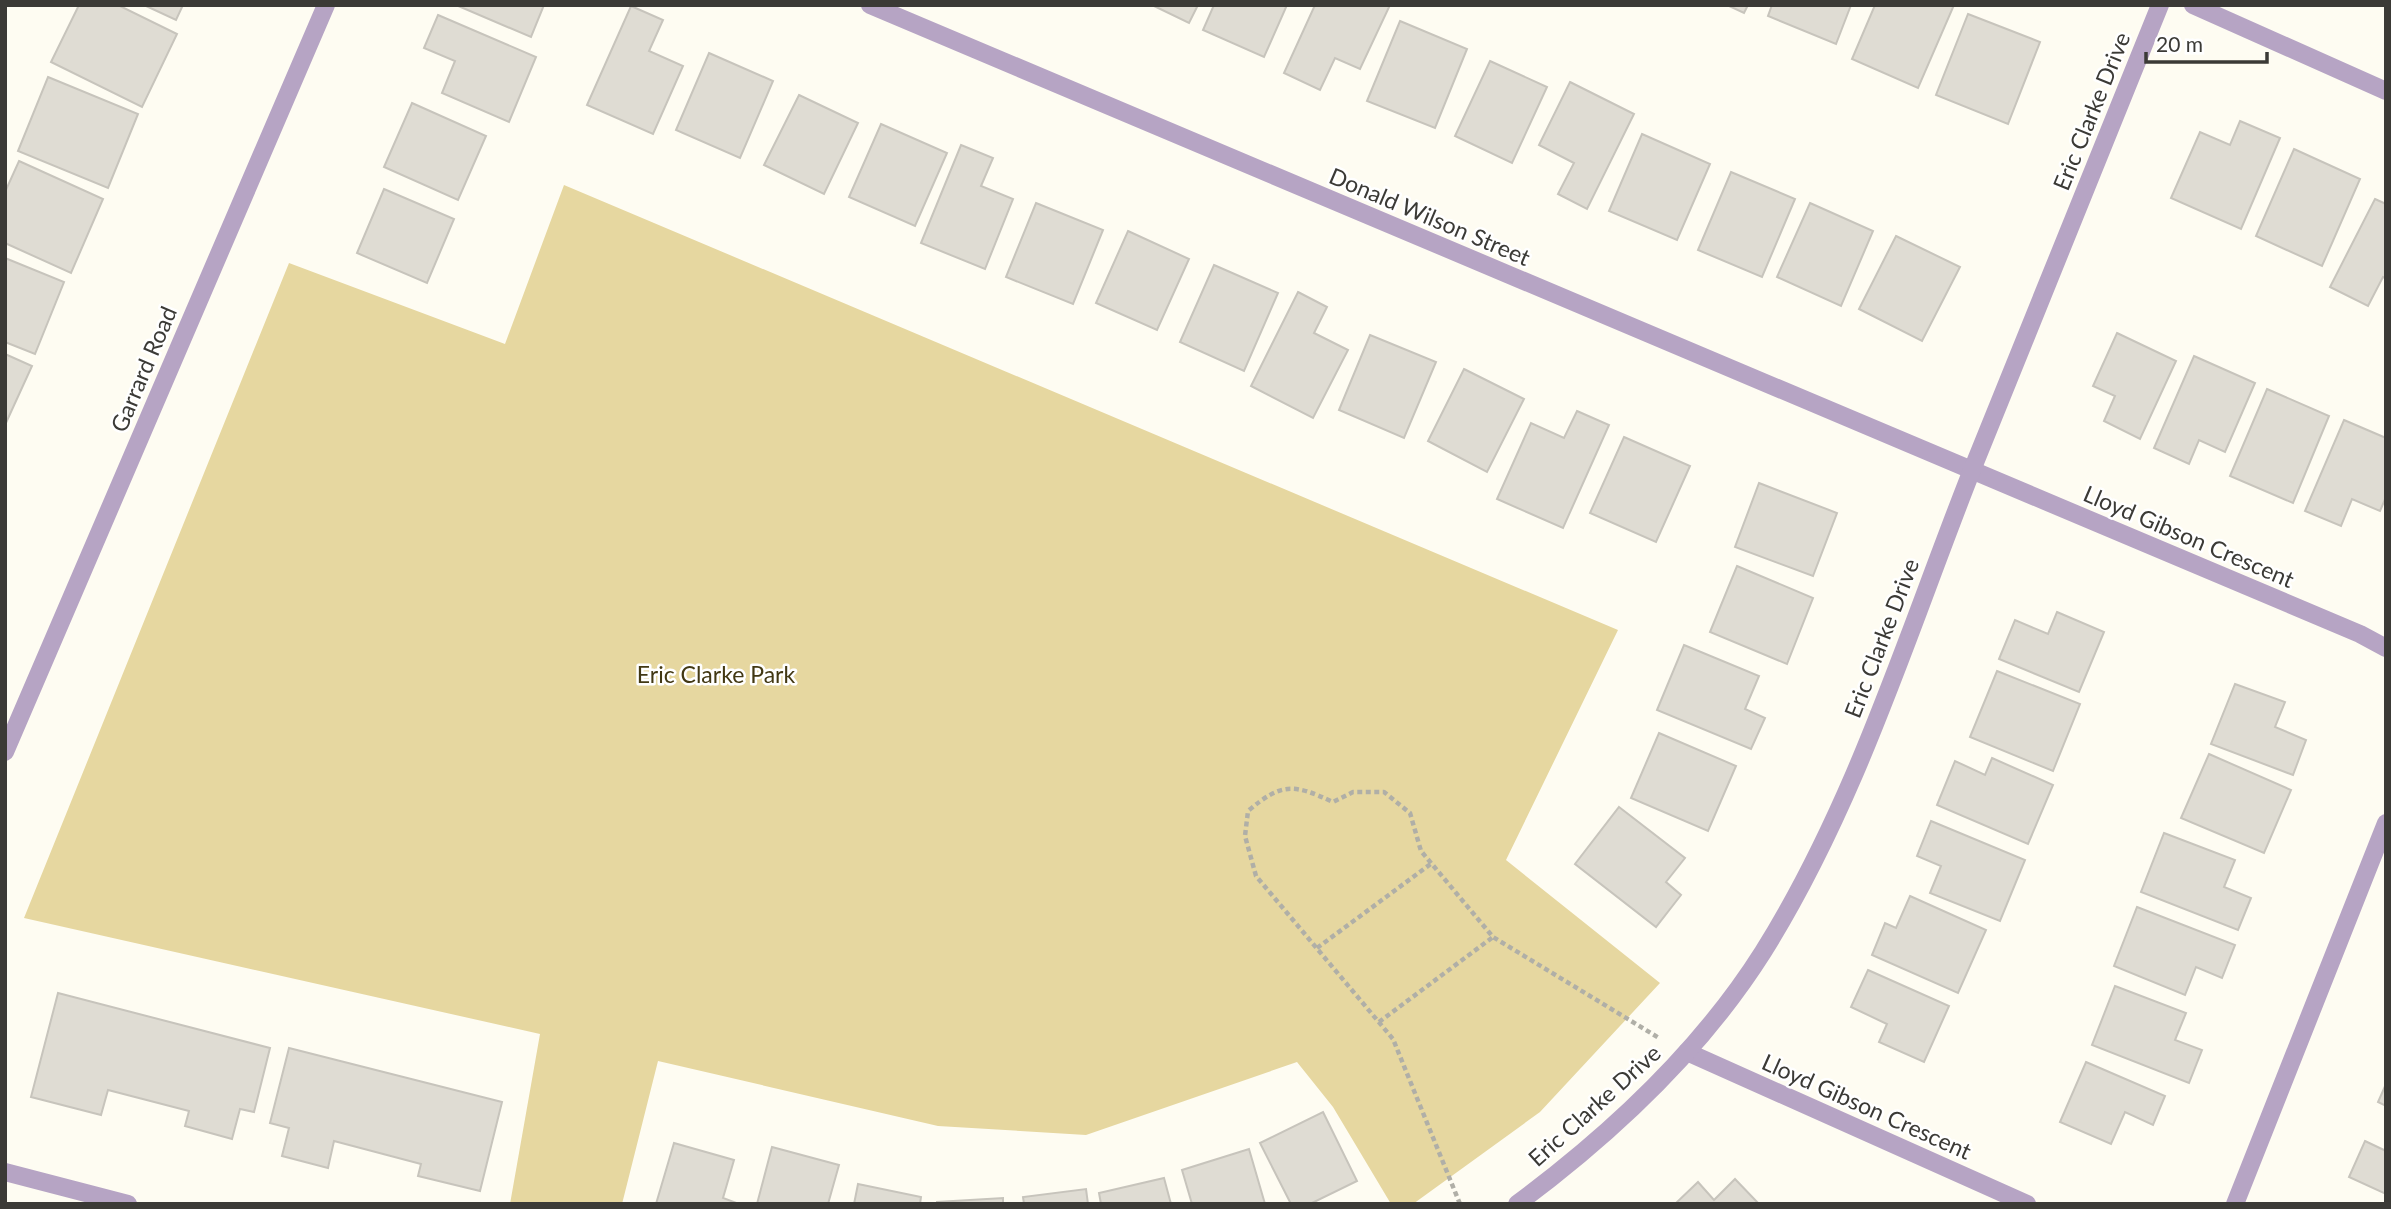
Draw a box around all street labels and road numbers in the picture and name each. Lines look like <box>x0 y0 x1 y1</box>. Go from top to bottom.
street label: Eric Clarke Drive <box>2047 28 2135 194</box>
street label: Donald Wilson Street <box>1325 161 1535 271</box>
street label: Garrard Road <box>104 302 182 436</box>
street label: Lloyd Gibson Crescent <box>2079 479 2299 593</box>
street label: Eric Clarke Drive <box>1838 554 1924 722</box>
street label: Eric Clarke Drive <box>1522 1038 1666 1172</box>
street label: Lloyd Gibson Crescent <box>1758 1047 1977 1165</box>

